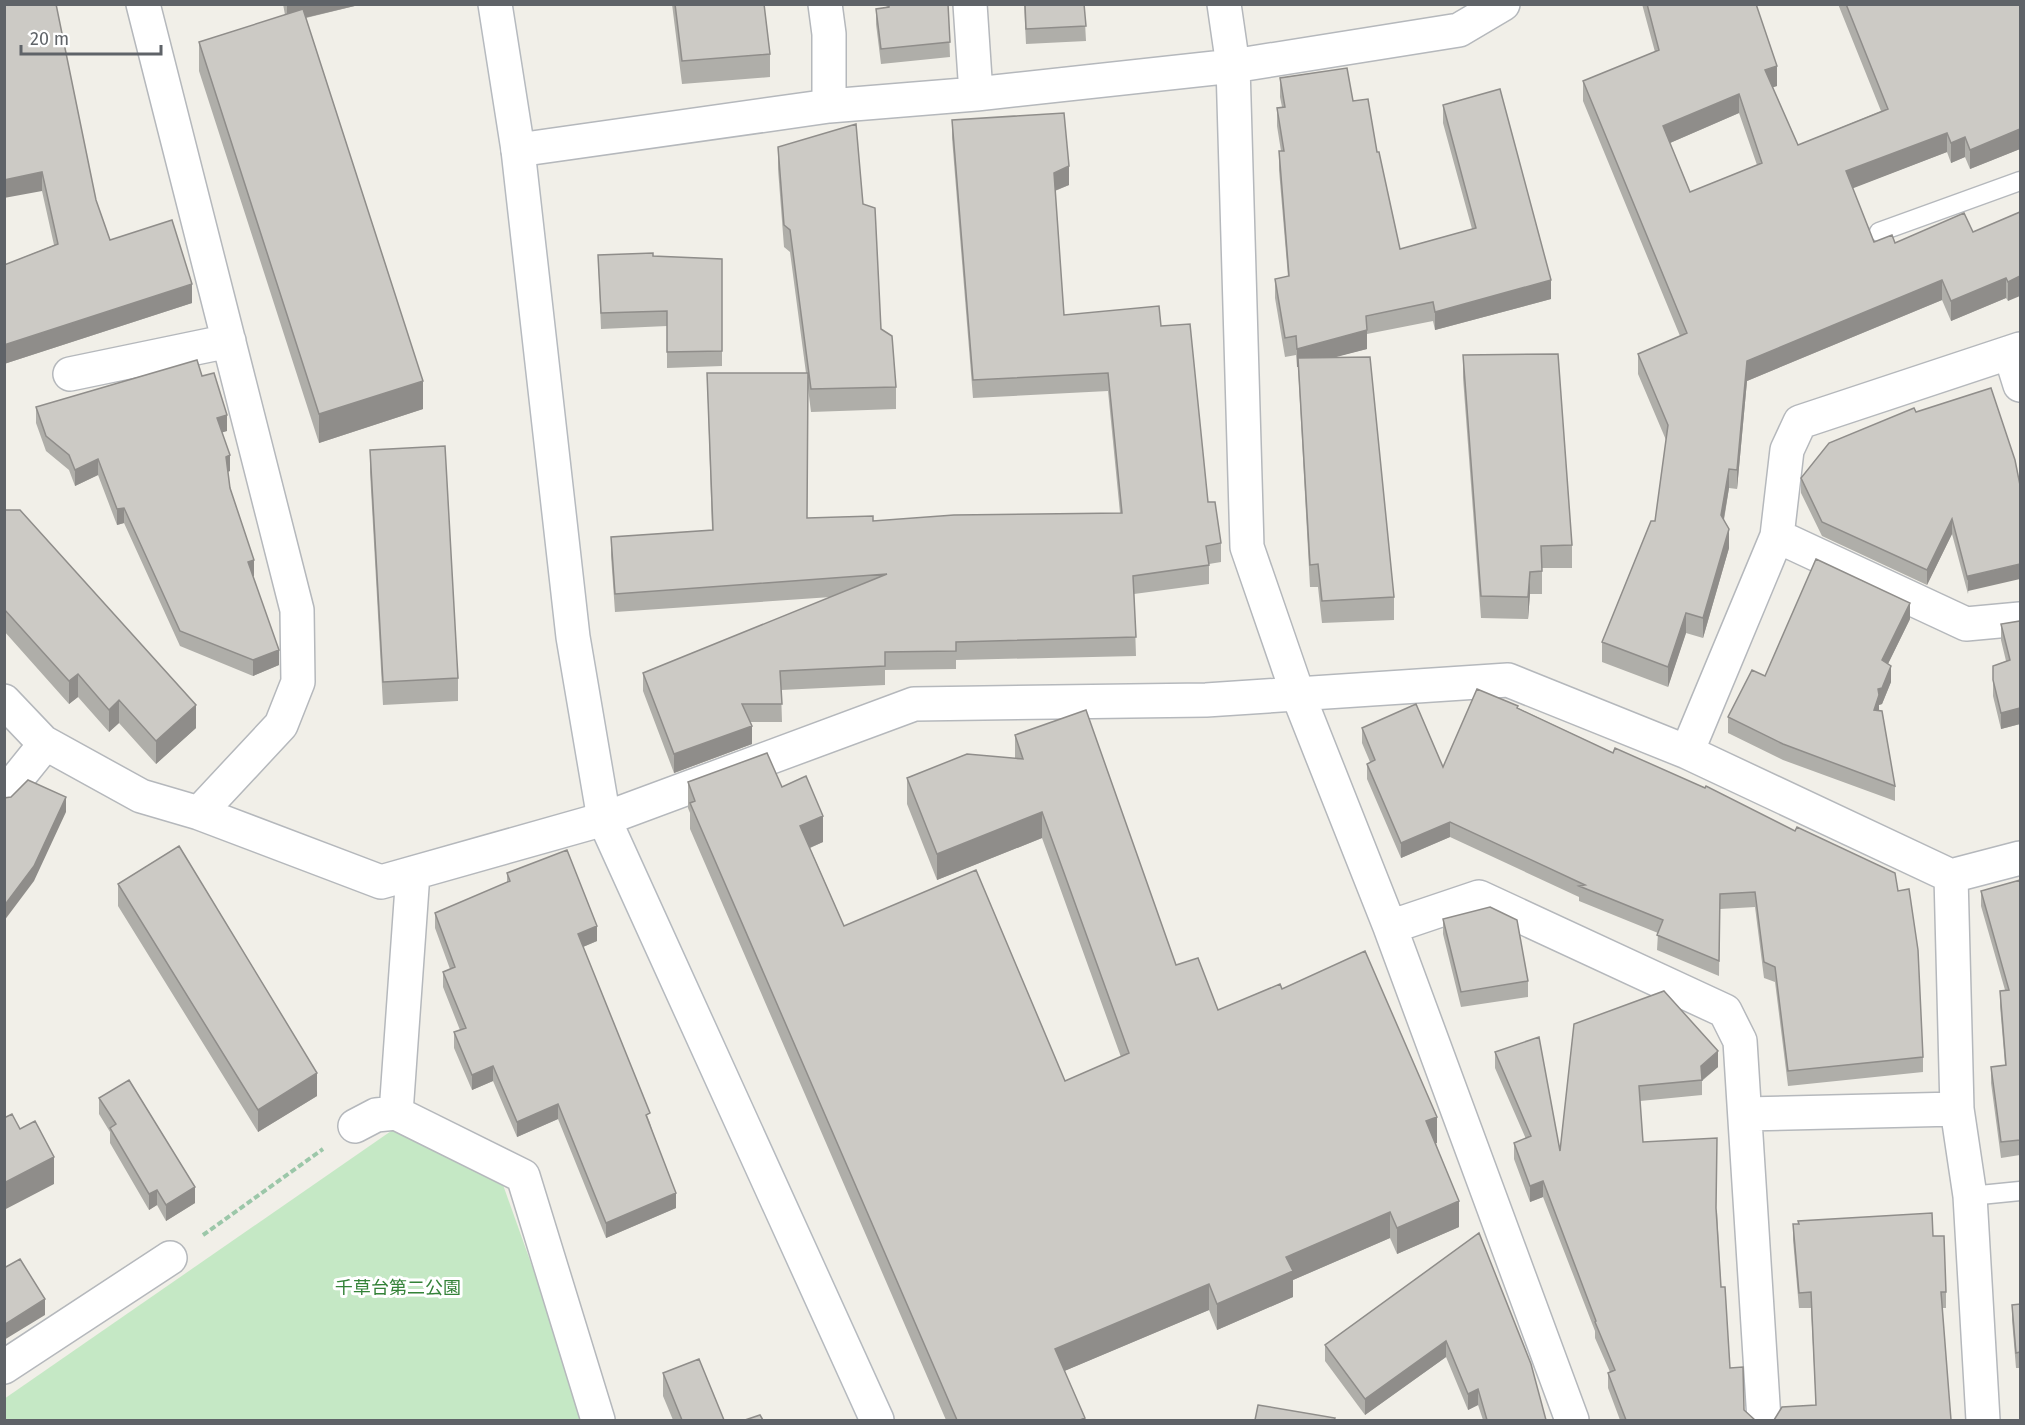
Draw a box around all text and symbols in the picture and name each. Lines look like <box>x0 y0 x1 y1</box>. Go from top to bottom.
scale bar <box>21 18 160 56</box>
text: 20 m <box>30 28 69 50</box>
park label: 千草台第二公園 <box>335 1277 461 1299</box>

